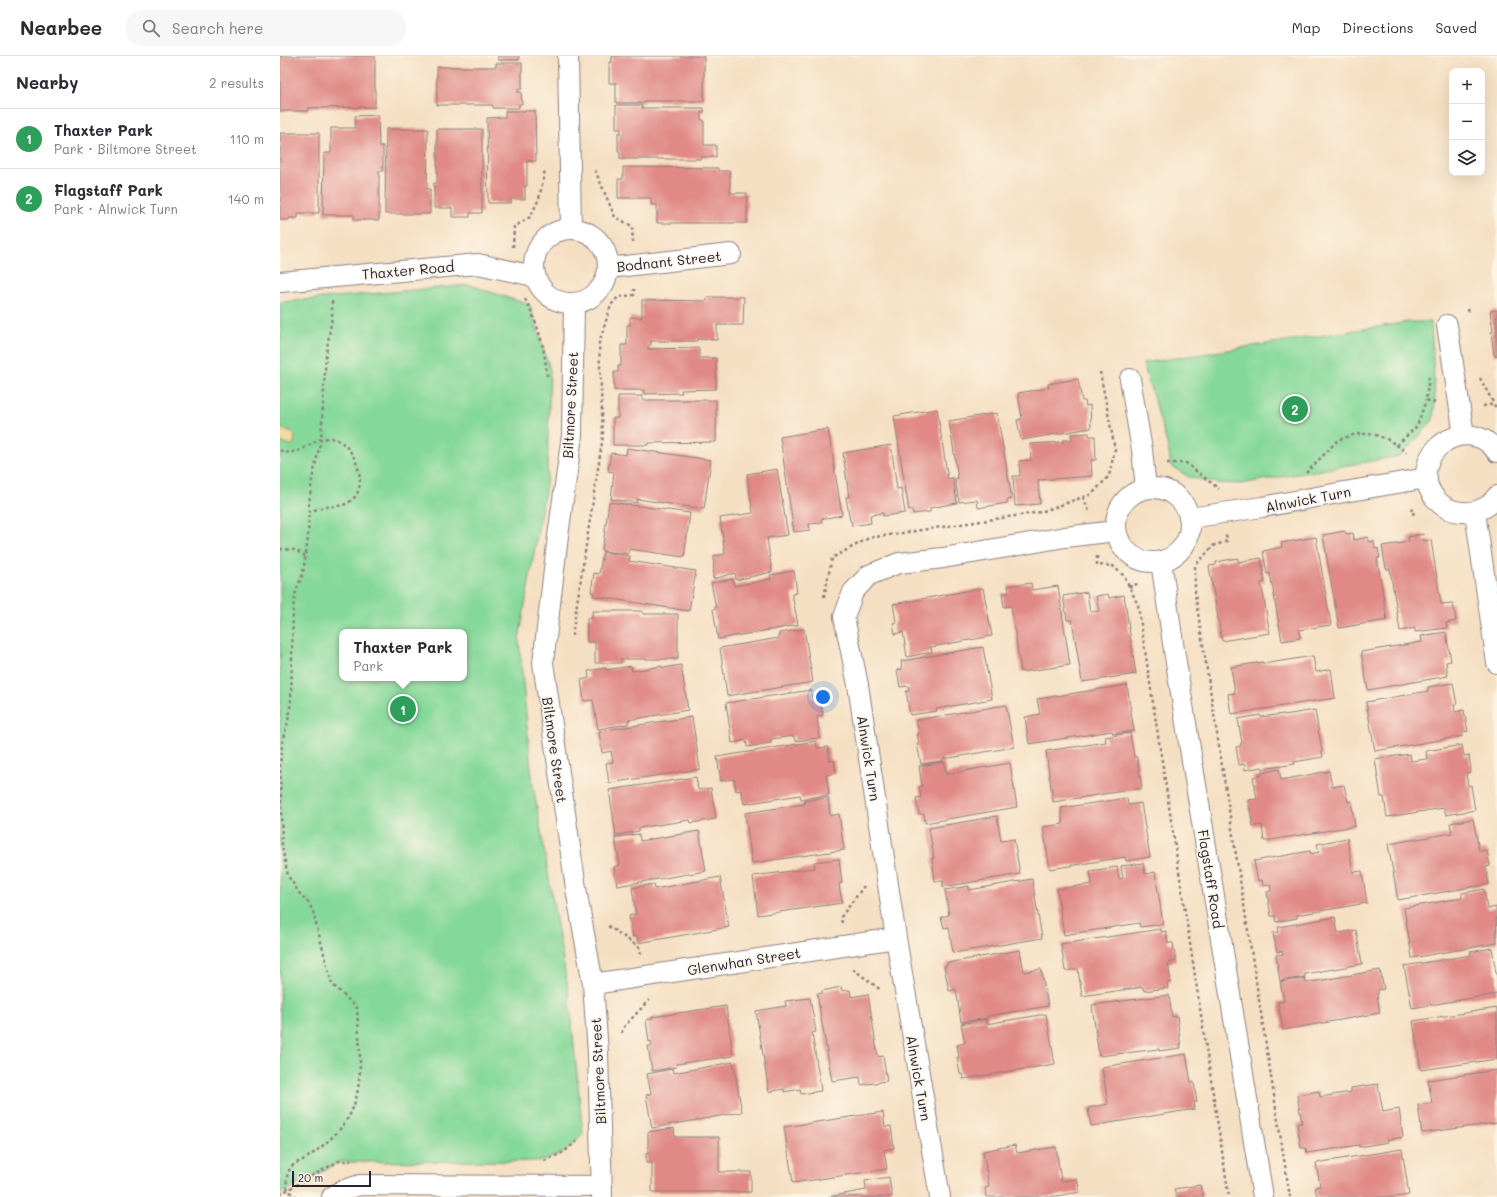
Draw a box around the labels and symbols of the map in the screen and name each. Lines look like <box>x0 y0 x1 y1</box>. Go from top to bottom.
street label: Bodnant Street <box>616 246 722 276</box>
street label: Thaxter Road <box>361 256 455 284</box>
street label: Biltmore Street <box>558 351 582 459</box>
pin: 2 <box>1282 394 1308 424</box>
street label: Alnwick Turn <box>1264 481 1352 517</box>
your location <box>813 687 833 707</box>
pin: 1 <box>390 694 416 724</box>
street label: Biltmore Street <box>538 696 572 804</box>
street label: Alnwick Turn <box>853 714 885 802</box>
street label: Flagstaff Road <box>1194 828 1228 930</box>
street label: Glenwhan Street <box>686 943 802 979</box>
street label: Biltmore Street <box>586 1017 610 1125</box>
street label: Alnwick Turn <box>902 1034 936 1122</box>
scale bar <box>292 1169 371 1188</box>

